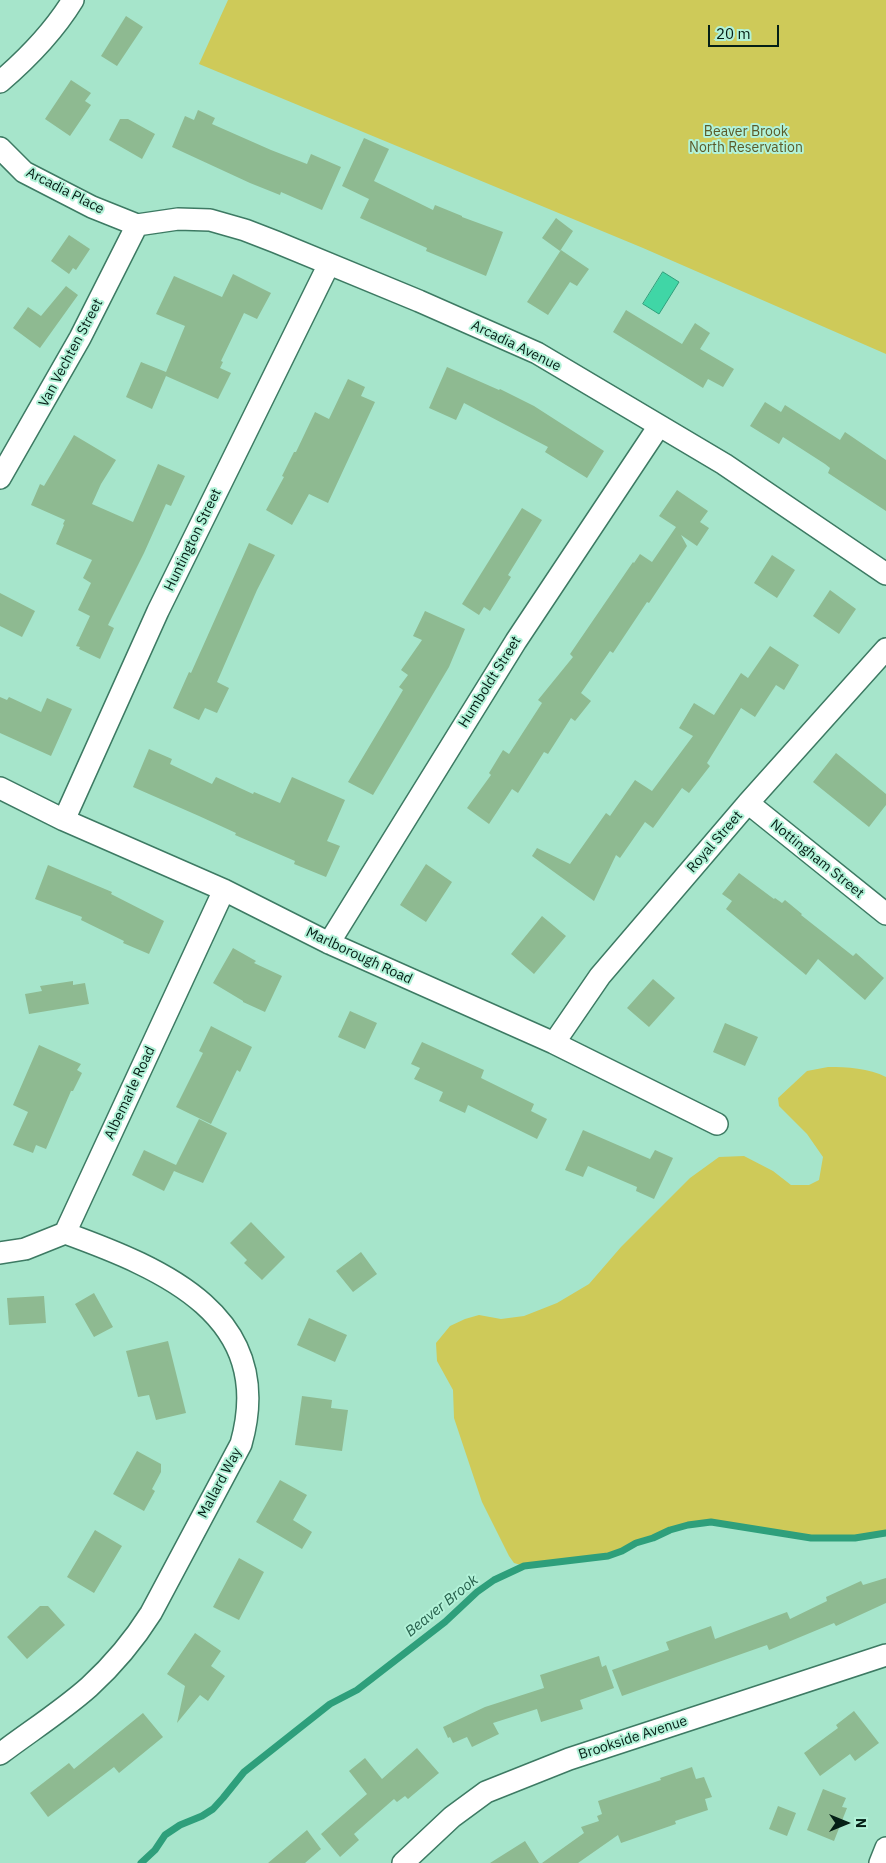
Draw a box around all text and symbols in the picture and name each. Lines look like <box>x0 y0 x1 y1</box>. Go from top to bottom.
scale bar <box>711 15 782 47</box>
text: 20 m <box>716 24 751 43</box>
park label: Beaver Brook North Reservation <box>689 124 803 156</box>
street label: Arcadia Place <box>23 164 107 218</box>
street label: Van Vechten Street <box>35 296 107 410</box>
street label: Arcadia Avenue <box>468 317 564 375</box>
street label: Huntington Street <box>161 486 225 594</box>
street label: Humboldt Street <box>455 633 525 731</box>
street label: Royal Street <box>684 808 746 876</box>
street label: Nottingham Street <box>767 816 867 902</box>
street label: Marlborough Road <box>303 924 415 988</box>
street label: Albemarle Road <box>101 1044 159 1142</box>
street label: Mallard Way <box>194 1445 246 1521</box>
water label: Beaver Brook <box>402 1571 482 1641</box>
street label: Brookside Avenue <box>577 1713 689 1763</box>
north arrow <box>821 1798 871 1848</box>
text: N <box>852 1818 870 1828</box>

